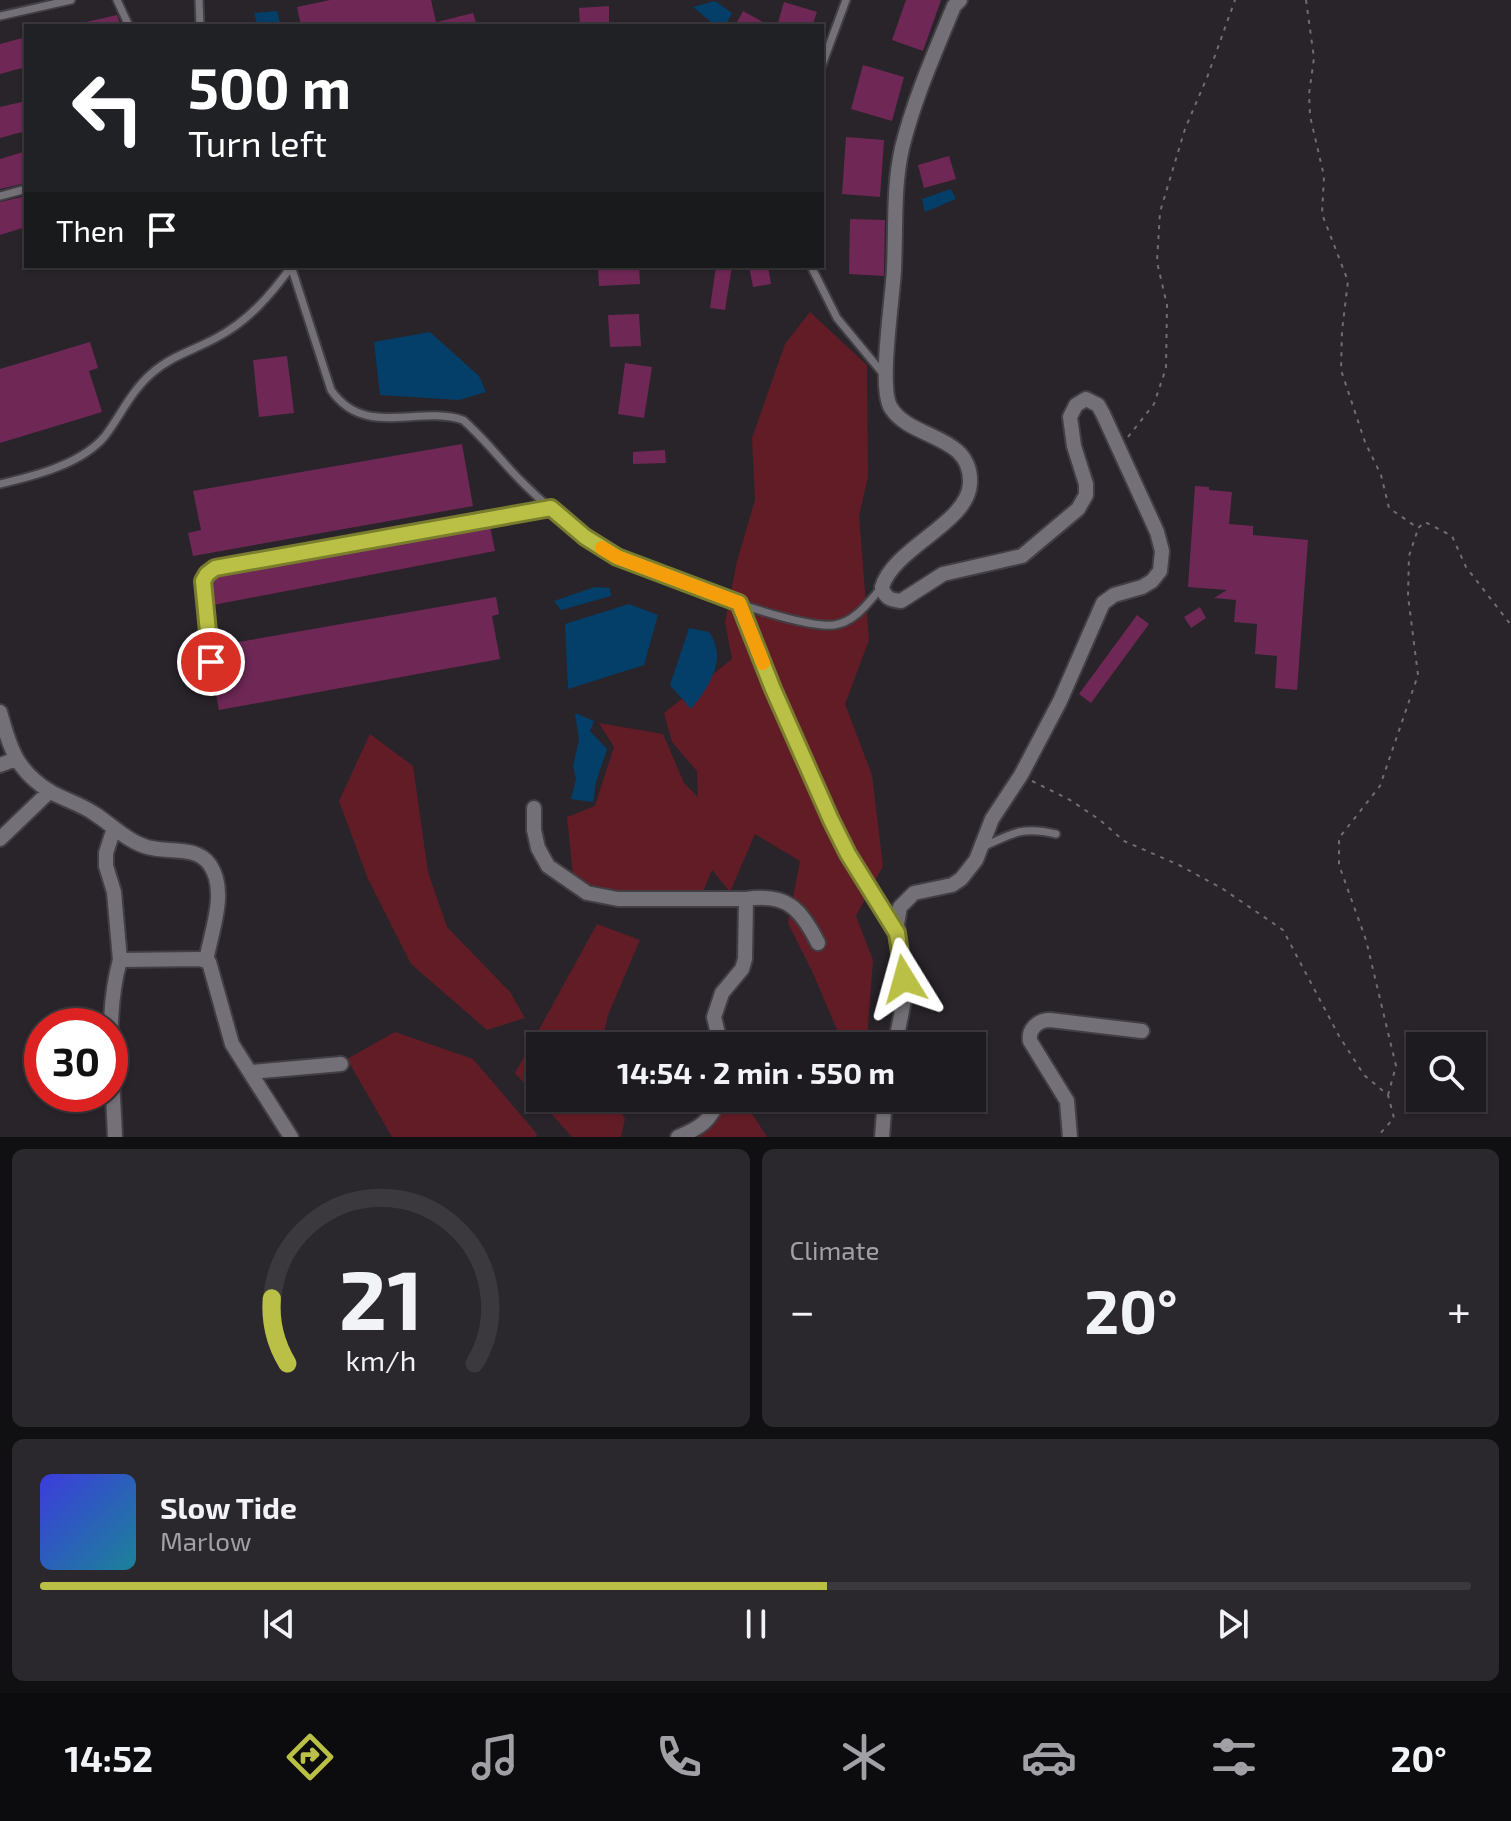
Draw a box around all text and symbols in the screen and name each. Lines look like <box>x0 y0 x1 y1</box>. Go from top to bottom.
text: 500 m <box>188 53 351 120</box>
icon: left <box>56 56 160 160</box>
text: Turn left <box>188 121 327 164</box>
icon: arrive <box>140 208 184 252</box>
text: Then <box>56 212 124 248</box>
pin <box>177 628 245 696</box>
icon: arrive <box>189 640 233 684</box>
position arrow <box>862 937 946 1021</box>
speed limit sign: 30 <box>24 1008 128 1112</box>
map controls <box>1406 1032 1486 1112</box>
button: search <box>1406 1032 1486 1112</box>
text: 14:54 · 2 min · 550 m <box>617 1054 895 1090</box>
text: Climate <box>790 1234 879 1265</box>
text: 21 <box>339 1247 423 1347</box>
text: 20° <box>1084 1274 1178 1346</box>
text: − <box>790 1283 815 1336</box>
text: + <box>1447 1283 1471 1336</box>
text: km/h <box>345 1342 416 1377</box>
text: Slow Tide <box>160 1489 297 1525</box>
text: Marlow <box>160 1525 251 1556</box>
icon: previous <box>257 1602 301 1646</box>
icon: pause <box>734 1602 778 1646</box>
icon: next <box>1211 1602 1255 1646</box>
icon: directions <box>282 1729 338 1785</box>
icon: music <box>467 1729 523 1785</box>
icon: phone <box>651 1729 707 1785</box>
icon: climate <box>836 1729 892 1785</box>
icon: car <box>1021 1729 1077 1785</box>
icon: filters <box>1206 1729 1262 1785</box>
text: 14:52 <box>64 1736 153 1779</box>
text: 20° <box>1391 1736 1447 1779</box>

